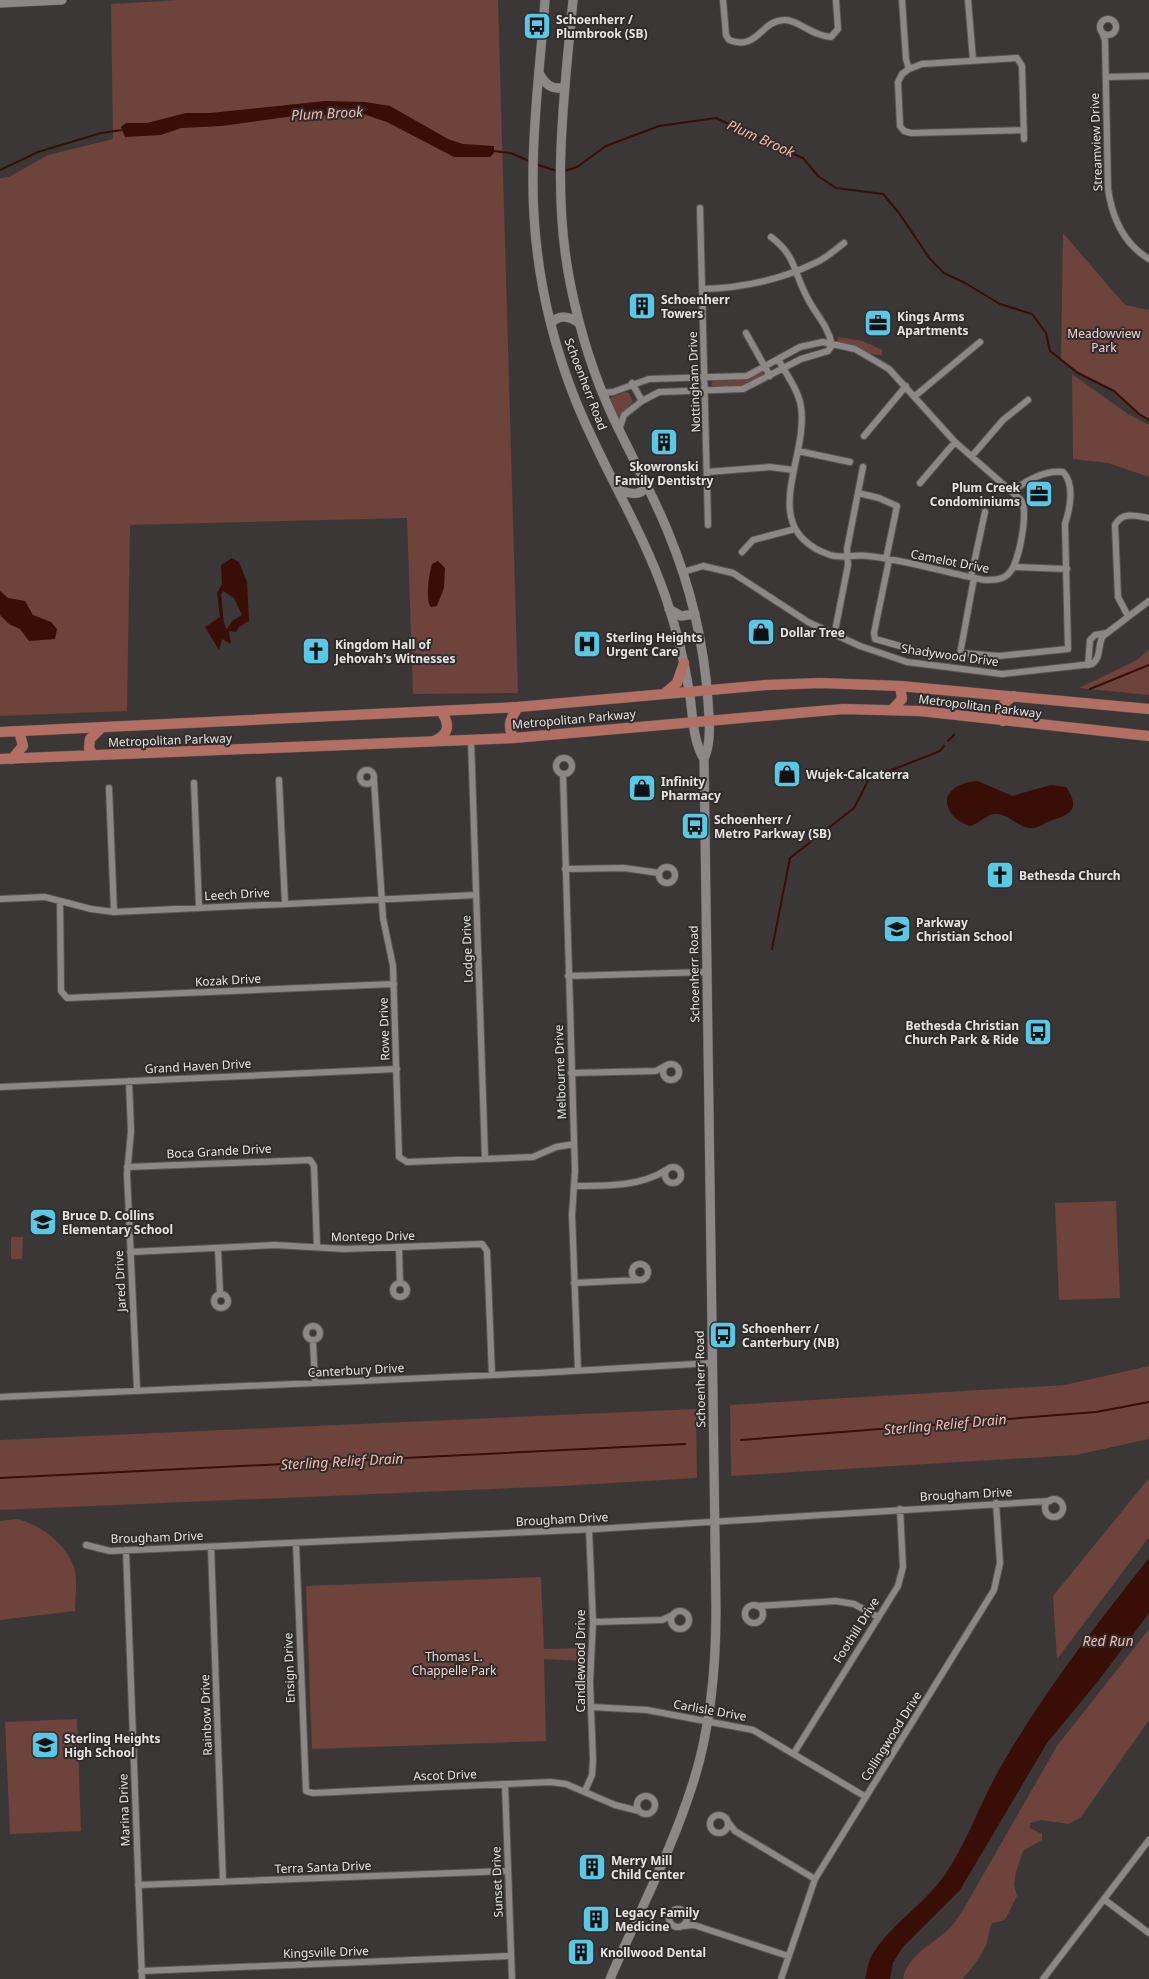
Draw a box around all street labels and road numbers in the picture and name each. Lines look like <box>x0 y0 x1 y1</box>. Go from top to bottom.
street label: Streamview Drive <box>1086 92 1106 191</box>
street label: Nottingham Drive <box>684 331 704 433</box>
street label: Schoenherr Road <box>561 336 611 432</box>
street label: Camelot Drive <box>909 545 991 577</box>
street label: Shadywood Drive <box>900 640 1000 670</box>
street label: Metropolitan Parkway <box>917 690 1043 722</box>
street label: Metropolitan Parkway <box>511 705 637 733</box>
street label: Metropolitan Parkway <box>108 729 233 751</box>
street label: Leech Drive <box>204 884 271 904</box>
street label: Lodge Drive <box>457 915 477 983</box>
street label: Schoenherr Road <box>685 925 703 1023</box>
street label: Kozak Drive <box>195 970 262 990</box>
street label: Rowe Drive <box>374 997 394 1061</box>
street label: Melbourne Drive <box>550 1024 570 1120</box>
street label: Grand Haven Drive <box>144 1055 252 1077</box>
street label: Boca Grande Drive <box>166 1140 272 1162</box>
street label: Montego Drive <box>331 1227 415 1245</box>
street label: Jared Drive <box>110 1250 130 1313</box>
street label: Schoenherr Road <box>691 1330 709 1428</box>
street label: Canterbury Drive <box>307 1359 405 1381</box>
street label: Brougham Drive <box>919 1483 1013 1505</box>
street label: Brougham Drive <box>515 1508 609 1530</box>
street label: Brougham Drive <box>110 1527 204 1547</box>
street label: Foothill Drive <box>829 1594 883 1666</box>
street label: Candlewood Drive <box>572 1609 589 1712</box>
street label: Ensign Drive <box>279 1632 299 1704</box>
street label: Rainbow Drive <box>196 1674 216 1756</box>
street label: Collingwood Drive <box>856 1688 926 1784</box>
street label: Carlisle Drive <box>672 1695 748 1725</box>
street label: Ascot Drive <box>413 1765 477 1785</box>
street label: Marina Drive <box>114 1773 134 1847</box>
street label: Sunset Drive <box>487 1846 507 1918</box>
street label: Terra Santa Drive <box>274 1857 372 1877</box>
street label: Kingsville Drive <box>283 1942 370 1962</box>

